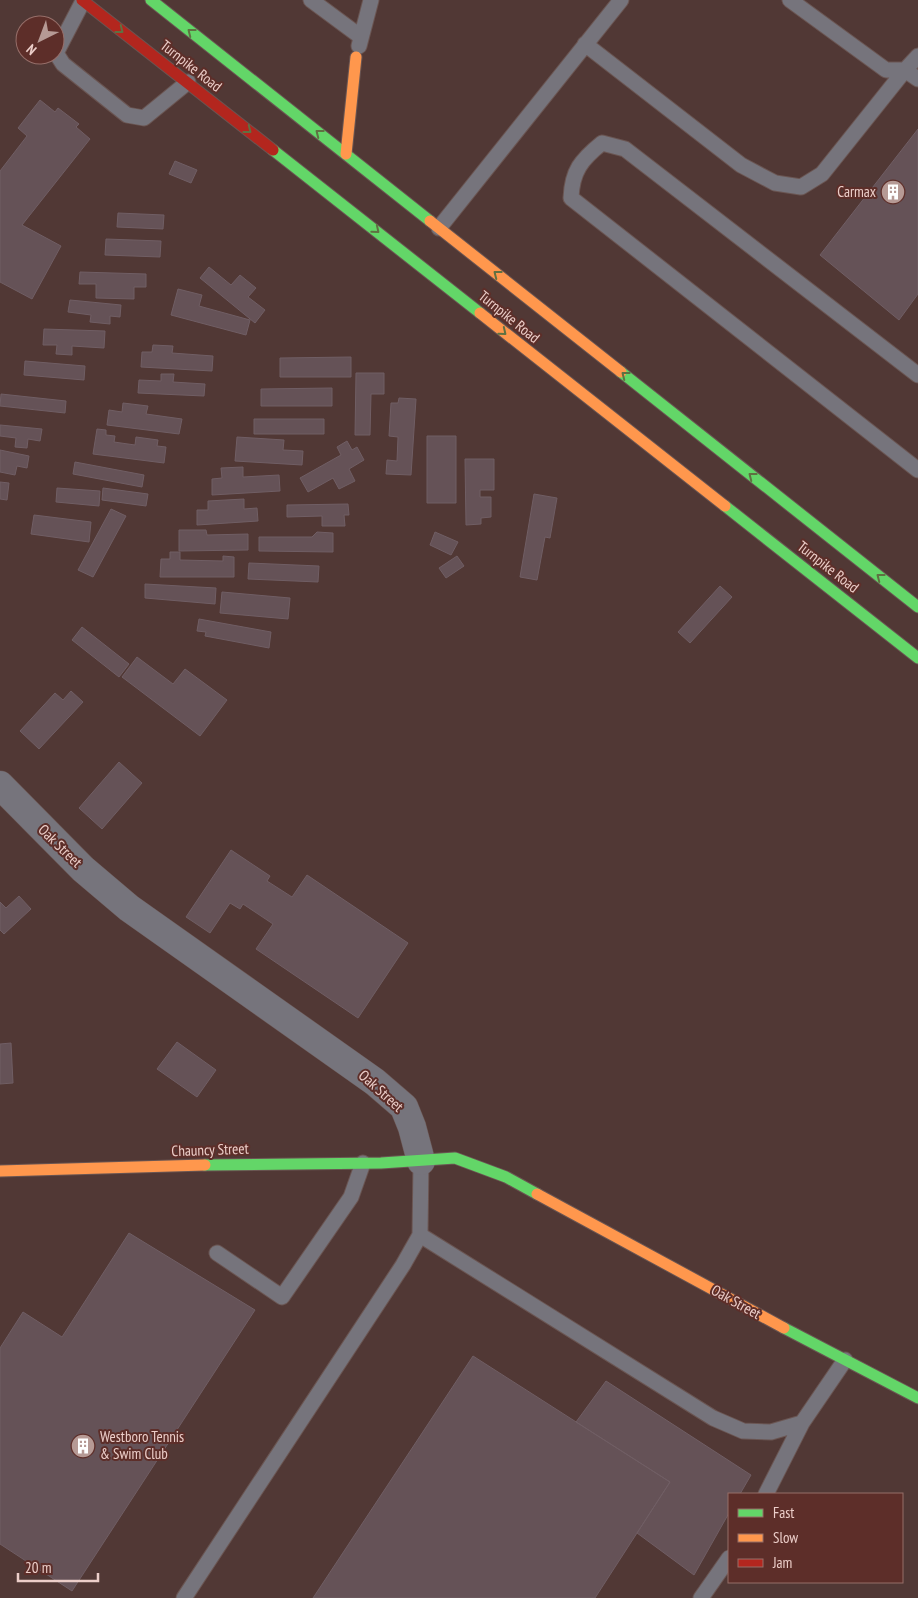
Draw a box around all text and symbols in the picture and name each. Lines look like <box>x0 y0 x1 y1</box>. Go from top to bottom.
north arrow <box>15 15 65 65</box>
one-way arrow <box>114 24 124 33</box>
one-way arrow <box>188 28 197 37</box>
street label: Turnpike Road <box>157 36 226 96</box>
text: N <box>22 40 40 59</box>
one-way arrow <box>242 124 252 133</box>
one-way arrow <box>316 130 325 138</box>
building icon: Carmax <box>880 179 906 205</box>
place label: Carmax <box>837 182 876 201</box>
one-way arrow <box>371 225 380 234</box>
one-way arrow <box>494 271 503 280</box>
street label: Turnpike Road <box>475 286 544 347</box>
one-way arrow <box>498 326 507 335</box>
one-way arrow <box>621 372 630 381</box>
one-way arrow <box>749 474 758 482</box>
street label: Turnpike Road <box>794 537 863 597</box>
one-way arrow <box>877 574 886 582</box>
street label: Oak Street <box>34 820 86 871</box>
street label: Oak Street <box>355 1066 408 1116</box>
street label: Chauncy Street <box>171 1139 249 1160</box>
street label: Oak Street <box>708 1280 764 1323</box>
place label: Westboro Tennis & Swim Club <box>100 1427 184 1463</box>
building icon: Westboro Tennis & Swim Club <box>70 1433 96 1459</box>
legend <box>728 1493 903 1583</box>
text: Fast <box>773 1503 794 1522</box>
text: Slow <box>773 1528 798 1547</box>
scale bar <box>18 1550 98 1582</box>
text: Jam <box>772 1553 792 1572</box>
text: 20 m <box>25 1558 51 1577</box>

